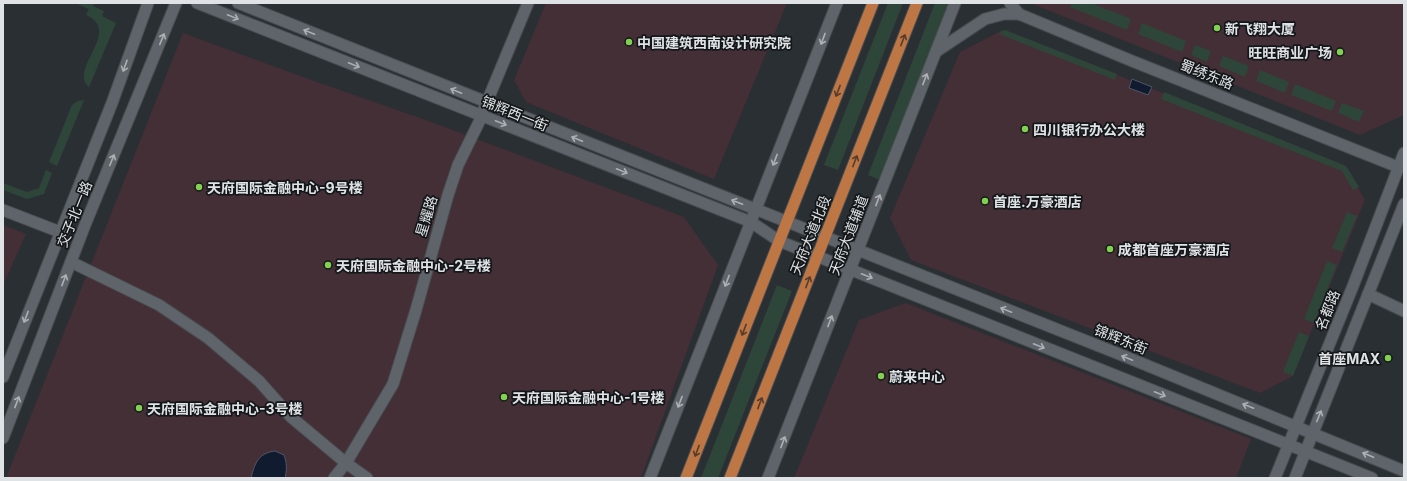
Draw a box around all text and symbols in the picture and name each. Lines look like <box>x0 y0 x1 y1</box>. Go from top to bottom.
one-way arrow <box>227 14 239 22</box>
place label: 新飞翔大厦 <box>1225 20 1295 37</box>
marker: 新飞翔大厦 <box>1212 23 1222 33</box>
one-way arrow <box>304 28 316 35</box>
one-way arrow <box>818 33 826 45</box>
one-way arrow <box>158 34 166 46</box>
place label: 中国建筑西南设计研究院 <box>637 34 791 51</box>
one-way arrow <box>899 34 907 46</box>
marker: 中国建筑西南设计研究院 <box>624 37 634 47</box>
place label: 旺旺商业广场 <box>1248 44 1332 61</box>
marker: 旺旺商业广场 <box>1335 47 1345 57</box>
street label: 蜀绣东路 <box>1178 56 1236 92</box>
one-way arrow <box>121 59 128 72</box>
one-way arrow <box>348 62 360 70</box>
one-way arrow <box>922 73 930 85</box>
one-way arrow <box>833 85 841 97</box>
one-way arrow <box>450 87 462 95</box>
street label: 锦辉西一街 <box>479 92 551 134</box>
one-way arrow <box>495 120 507 128</box>
place label: 四川银行办公大楼 <box>1033 121 1145 138</box>
marker: 四川银行办公大楼 <box>1020 124 1030 134</box>
one-way arrow <box>571 135 583 143</box>
one-way arrow <box>109 154 117 166</box>
one-way arrow <box>771 154 779 166</box>
one-way arrow <box>852 155 860 167</box>
one-way arrow <box>616 168 628 176</box>
street label: 交子北一路 <box>53 178 95 250</box>
place label: 天府国际金融中心-9号楼 <box>207 179 363 196</box>
marker: 天府国际金融中心-9号楼 <box>194 182 204 192</box>
street label: 星耀路 <box>412 193 440 239</box>
street label: 天府大道北段 <box>786 193 834 277</box>
street label: 天府大道辅道 <box>825 193 871 277</box>
place label: 首座.万豪酒店 <box>993 193 1082 210</box>
one-way arrow <box>874 194 882 206</box>
marker: 首座.万豪酒店 <box>980 196 990 206</box>
one-way arrow <box>731 198 743 206</box>
place label: 成都首座万豪酒店 <box>1118 241 1230 258</box>
marker: 成都首座万豪酒店 <box>1105 244 1115 254</box>
place label: 天府国际金融中心-2号楼 <box>336 257 491 274</box>
marker: 天府国际金融中心-2号楼 <box>323 260 333 270</box>
one-way arrow <box>860 273 872 281</box>
one-way arrow <box>61 275 68 287</box>
one-way arrow <box>723 275 731 287</box>
one-way arrow <box>804 276 812 288</box>
street label: 名都路 <box>1311 287 1343 333</box>
one-way arrow <box>1001 305 1013 313</box>
one-way arrow <box>22 311 30 323</box>
one-way arrow <box>827 315 835 327</box>
street label: 锦辉东街 <box>1092 321 1150 357</box>
one-way arrow <box>740 323 748 335</box>
one-way arrow <box>1033 342 1045 350</box>
place label: 首座MAX <box>1318 350 1380 367</box>
one-way arrow <box>1122 353 1134 361</box>
marker: 首座MAX <box>1383 353 1393 363</box>
place label: 蔚来中心 <box>889 368 945 385</box>
marker: 蔚来中心 <box>876 371 886 381</box>
place label: 天府国际金融中心-1号楼 <box>512 389 665 406</box>
one-way arrow <box>1153 391 1165 399</box>
marker: 天府国际金融中心-1号楼 <box>499 392 509 402</box>
one-way arrow <box>14 396 22 408</box>
one-way arrow <box>675 396 683 408</box>
one-way arrow <box>757 397 764 409</box>
place label: 天府国际金融中心-3号楼 <box>147 400 303 417</box>
one-way arrow <box>1242 402 1254 410</box>
marker: 天府国际金融中心-3号楼 <box>134 403 144 413</box>
one-way arrow <box>1316 410 1323 422</box>
one-way arrow <box>779 436 787 448</box>
one-way arrow <box>692 444 700 456</box>
one-way arrow <box>1362 451 1374 459</box>

